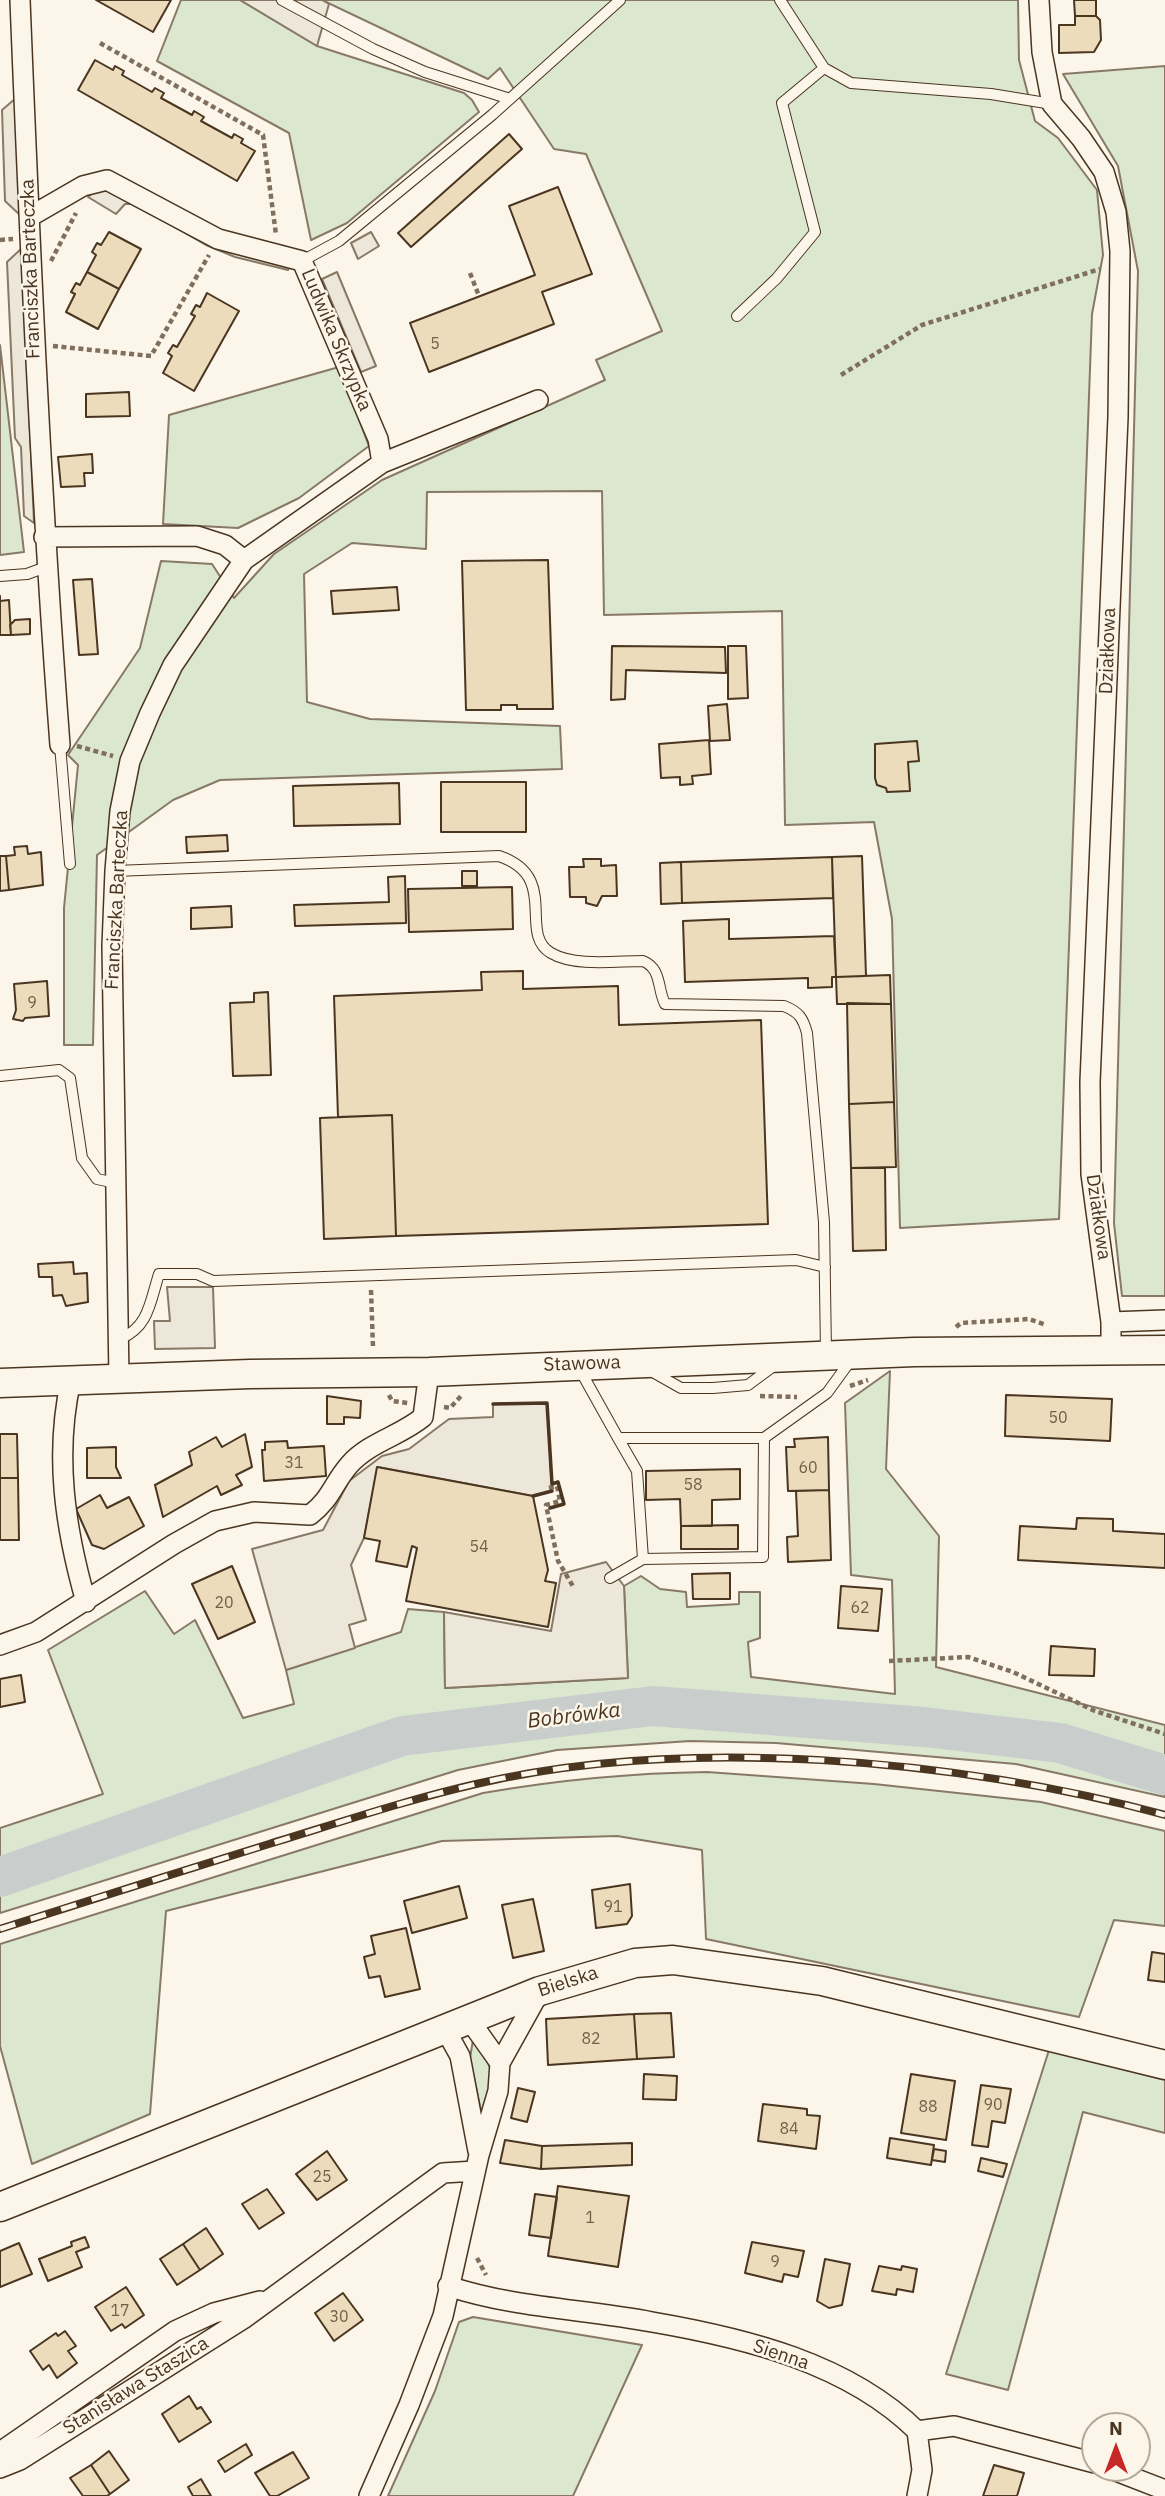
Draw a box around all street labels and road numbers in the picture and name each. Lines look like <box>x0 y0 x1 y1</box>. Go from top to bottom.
street label: Franciszka Barteczka <box>16 179 46 359</box>
street label: Ludwika Skrzypka <box>296 265 376 415</box>
street label: Działkowa <box>1095 607 1121 695</box>
street label: Franciszka Barteczka <box>101 810 133 990</box>
street label: Działkowa <box>1081 1173 1115 1261</box>
street label: Stawowa <box>543 1351 621 1377</box>
street label: Bielska <box>535 1962 601 2002</box>
street label: Stanisława Staszica <box>59 2332 213 2440</box>
street label: Sienna <box>750 2335 812 2375</box>

